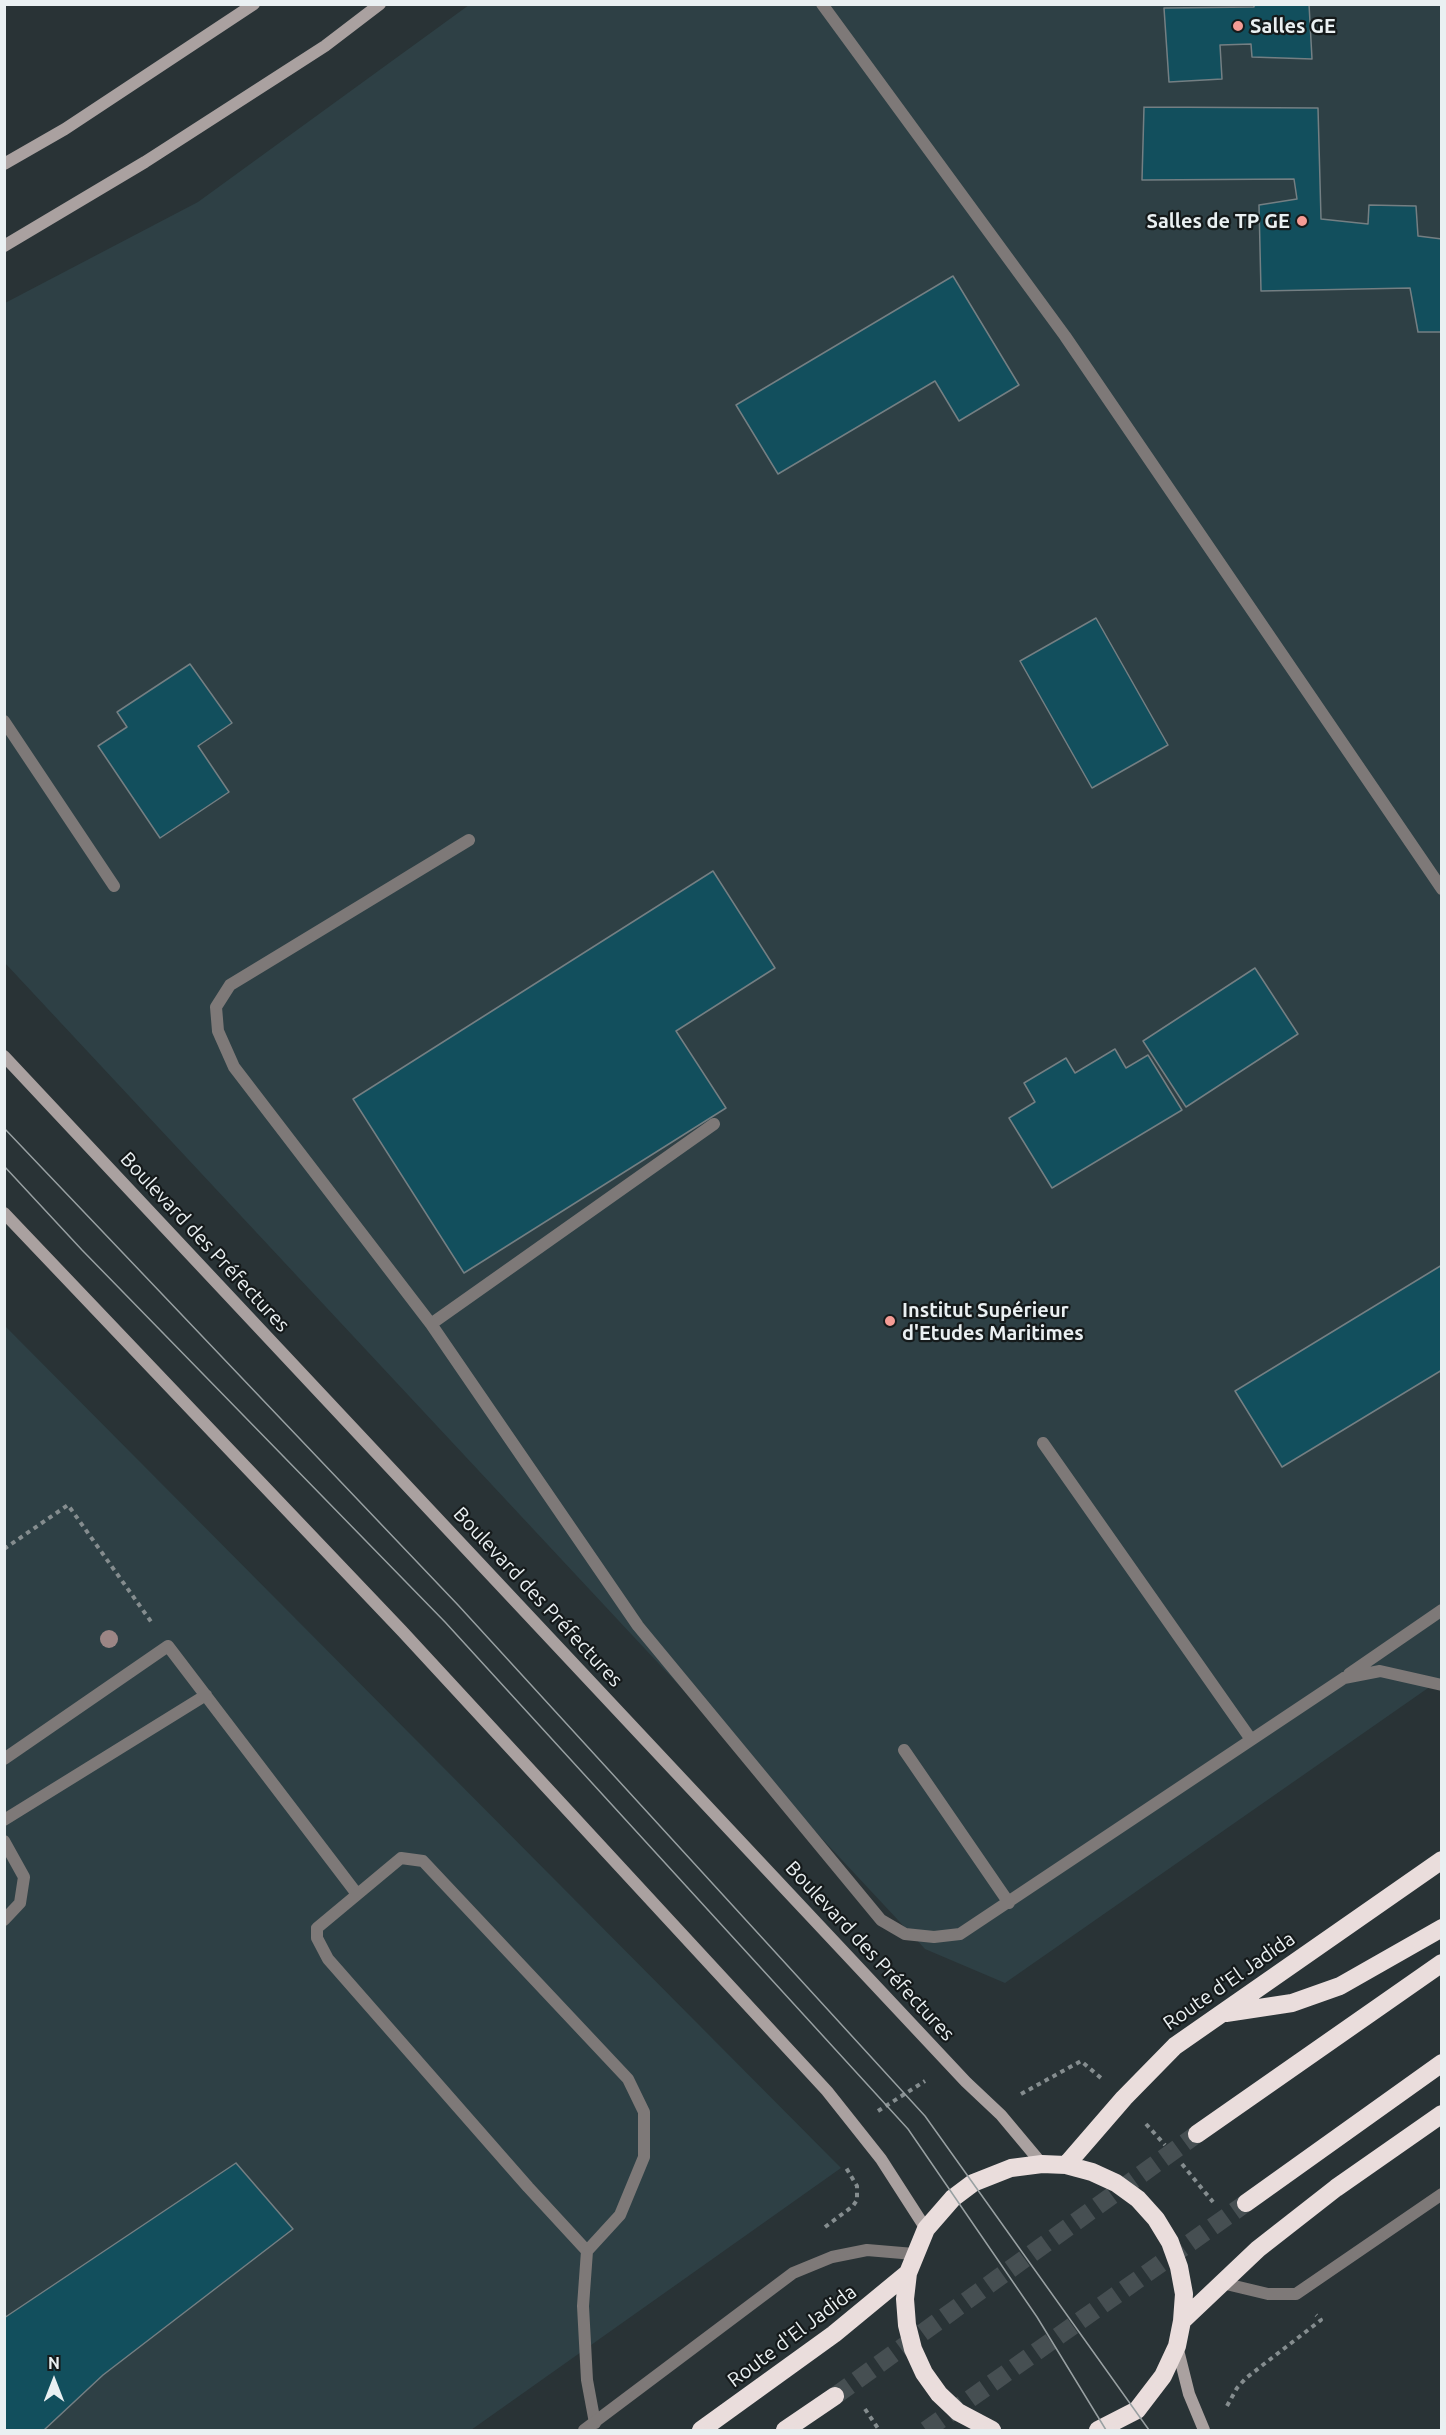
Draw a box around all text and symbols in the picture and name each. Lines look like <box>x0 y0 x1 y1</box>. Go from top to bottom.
place label: Salles GE <box>1250 14 1336 38</box>
marker: Salles GE <box>1231 19 1245 33</box>
place label: Salles de TP GE <box>1146 209 1290 233</box>
marker: Salles de TP GE <box>1295 214 1309 228</box>
street label: Boulevard des Préfectures <box>115 1147 295 1337</box>
place label: Institut Supérieur d'Etudes Maritimes <box>902 1298 1084 1345</box>
marker: Institut Supérieur d'Etudes Maritimes <box>883 1314 897 1328</box>
street label: Boulevard des Préfectures <box>448 1502 628 1692</box>
street label: Boulevard des Préfectures <box>780 1856 960 2046</box>
street label: Route d'El Jadida <box>1159 1927 1299 2035</box>
street label: Route d'El Jadida <box>723 2280 861 2392</box>
north arrow <box>24 2351 84 2411</box>
text: N <box>48 2354 60 2372</box>

